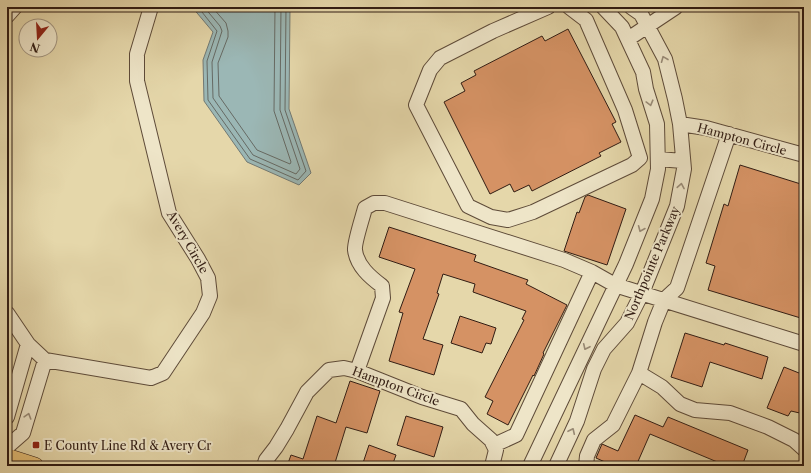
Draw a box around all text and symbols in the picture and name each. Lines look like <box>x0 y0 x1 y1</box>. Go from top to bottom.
north arrow <box>18 18 58 58</box>
text: N <box>28 39 42 56</box>
one-way arrow <box>661 55 669 63</box>
one-way arrow <box>645 99 654 106</box>
street label: Hampton Circle <box>696 120 789 158</box>
one-way arrow <box>676 183 684 189</box>
street label: Northpointe Parkway <box>621 204 683 322</box>
street label: Avery Circle <box>164 207 212 276</box>
one-way arrow <box>637 225 645 232</box>
one-way arrow <box>583 342 591 350</box>
street label: Hampton Circle <box>350 363 442 409</box>
one-way arrow <box>23 413 32 420</box>
one-way arrow <box>568 427 576 434</box>
place label: E County Line Rd & Avery Cr <box>44 438 211 453</box>
marker: E County Line Rd & Avery Cr <box>31 440 41 450</box>

